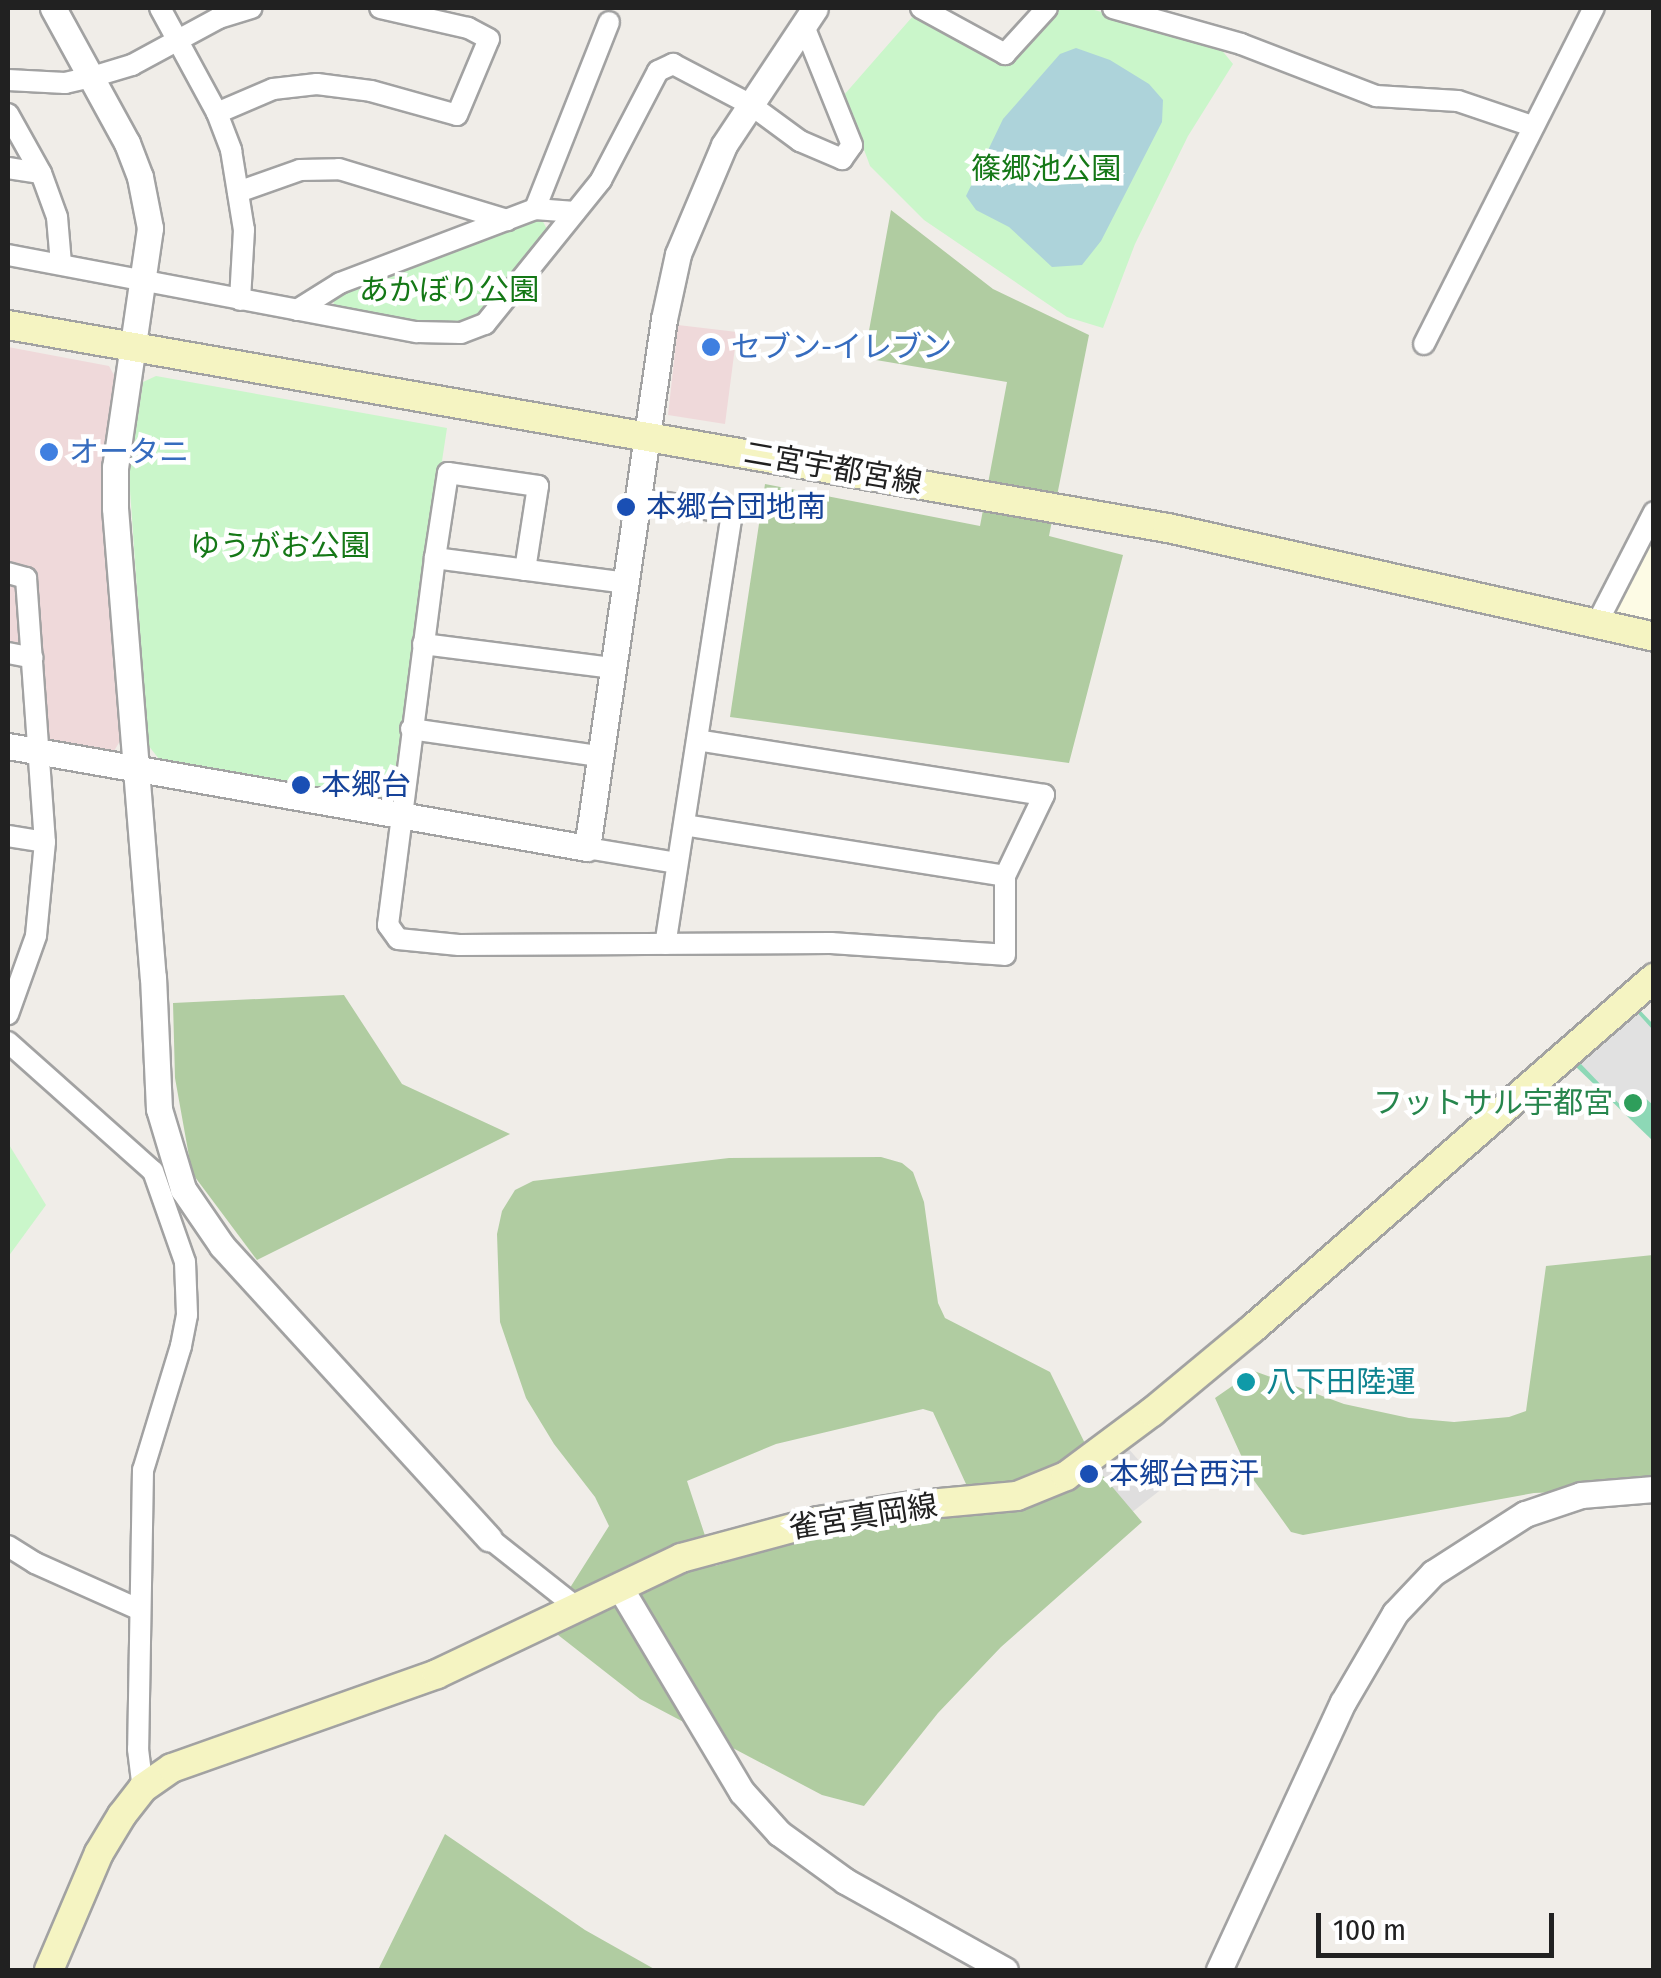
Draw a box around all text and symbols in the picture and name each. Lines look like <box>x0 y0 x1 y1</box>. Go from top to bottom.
park label: 篠郷池公園 <box>971 151 1121 187</box>
park label: あかぼり公園 <box>359 272 539 308</box>
place label: セブン-イレブン <box>731 329 952 365</box>
marker: セブン-イレブン <box>700 336 722 358</box>
place label: オータニ <box>69 434 189 470</box>
street label: 二宮宇都宮線 <box>741 435 925 501</box>
marker: オータニ <box>38 441 60 463</box>
place label: 本郷台団地南 <box>646 489 826 525</box>
marker: 本郷台団地南 <box>615 496 637 518</box>
park label: ゆうがお公園 <box>190 528 370 564</box>
place label: 本郷台 <box>321 767 411 803</box>
marker: 本郷台 <box>290 774 312 796</box>
place label: フットサル宇都宮 <box>1373 1085 1613 1121</box>
marker: フットサル宇都宮 <box>1622 1092 1644 1114</box>
place label: 八下田陸運 <box>1266 1364 1416 1400</box>
marker: 八下田陸運 <box>1235 1371 1257 1393</box>
place label: 本郷台西汗 <box>1109 1456 1259 1492</box>
marker: 本郷台西汗 <box>1078 1463 1100 1485</box>
street label: 雀宮真岡線 <box>786 1487 940 1547</box>
scale bar <box>1321 1893 1558 1955</box>
text: 100 m <box>1333 1912 1406 1948</box>

